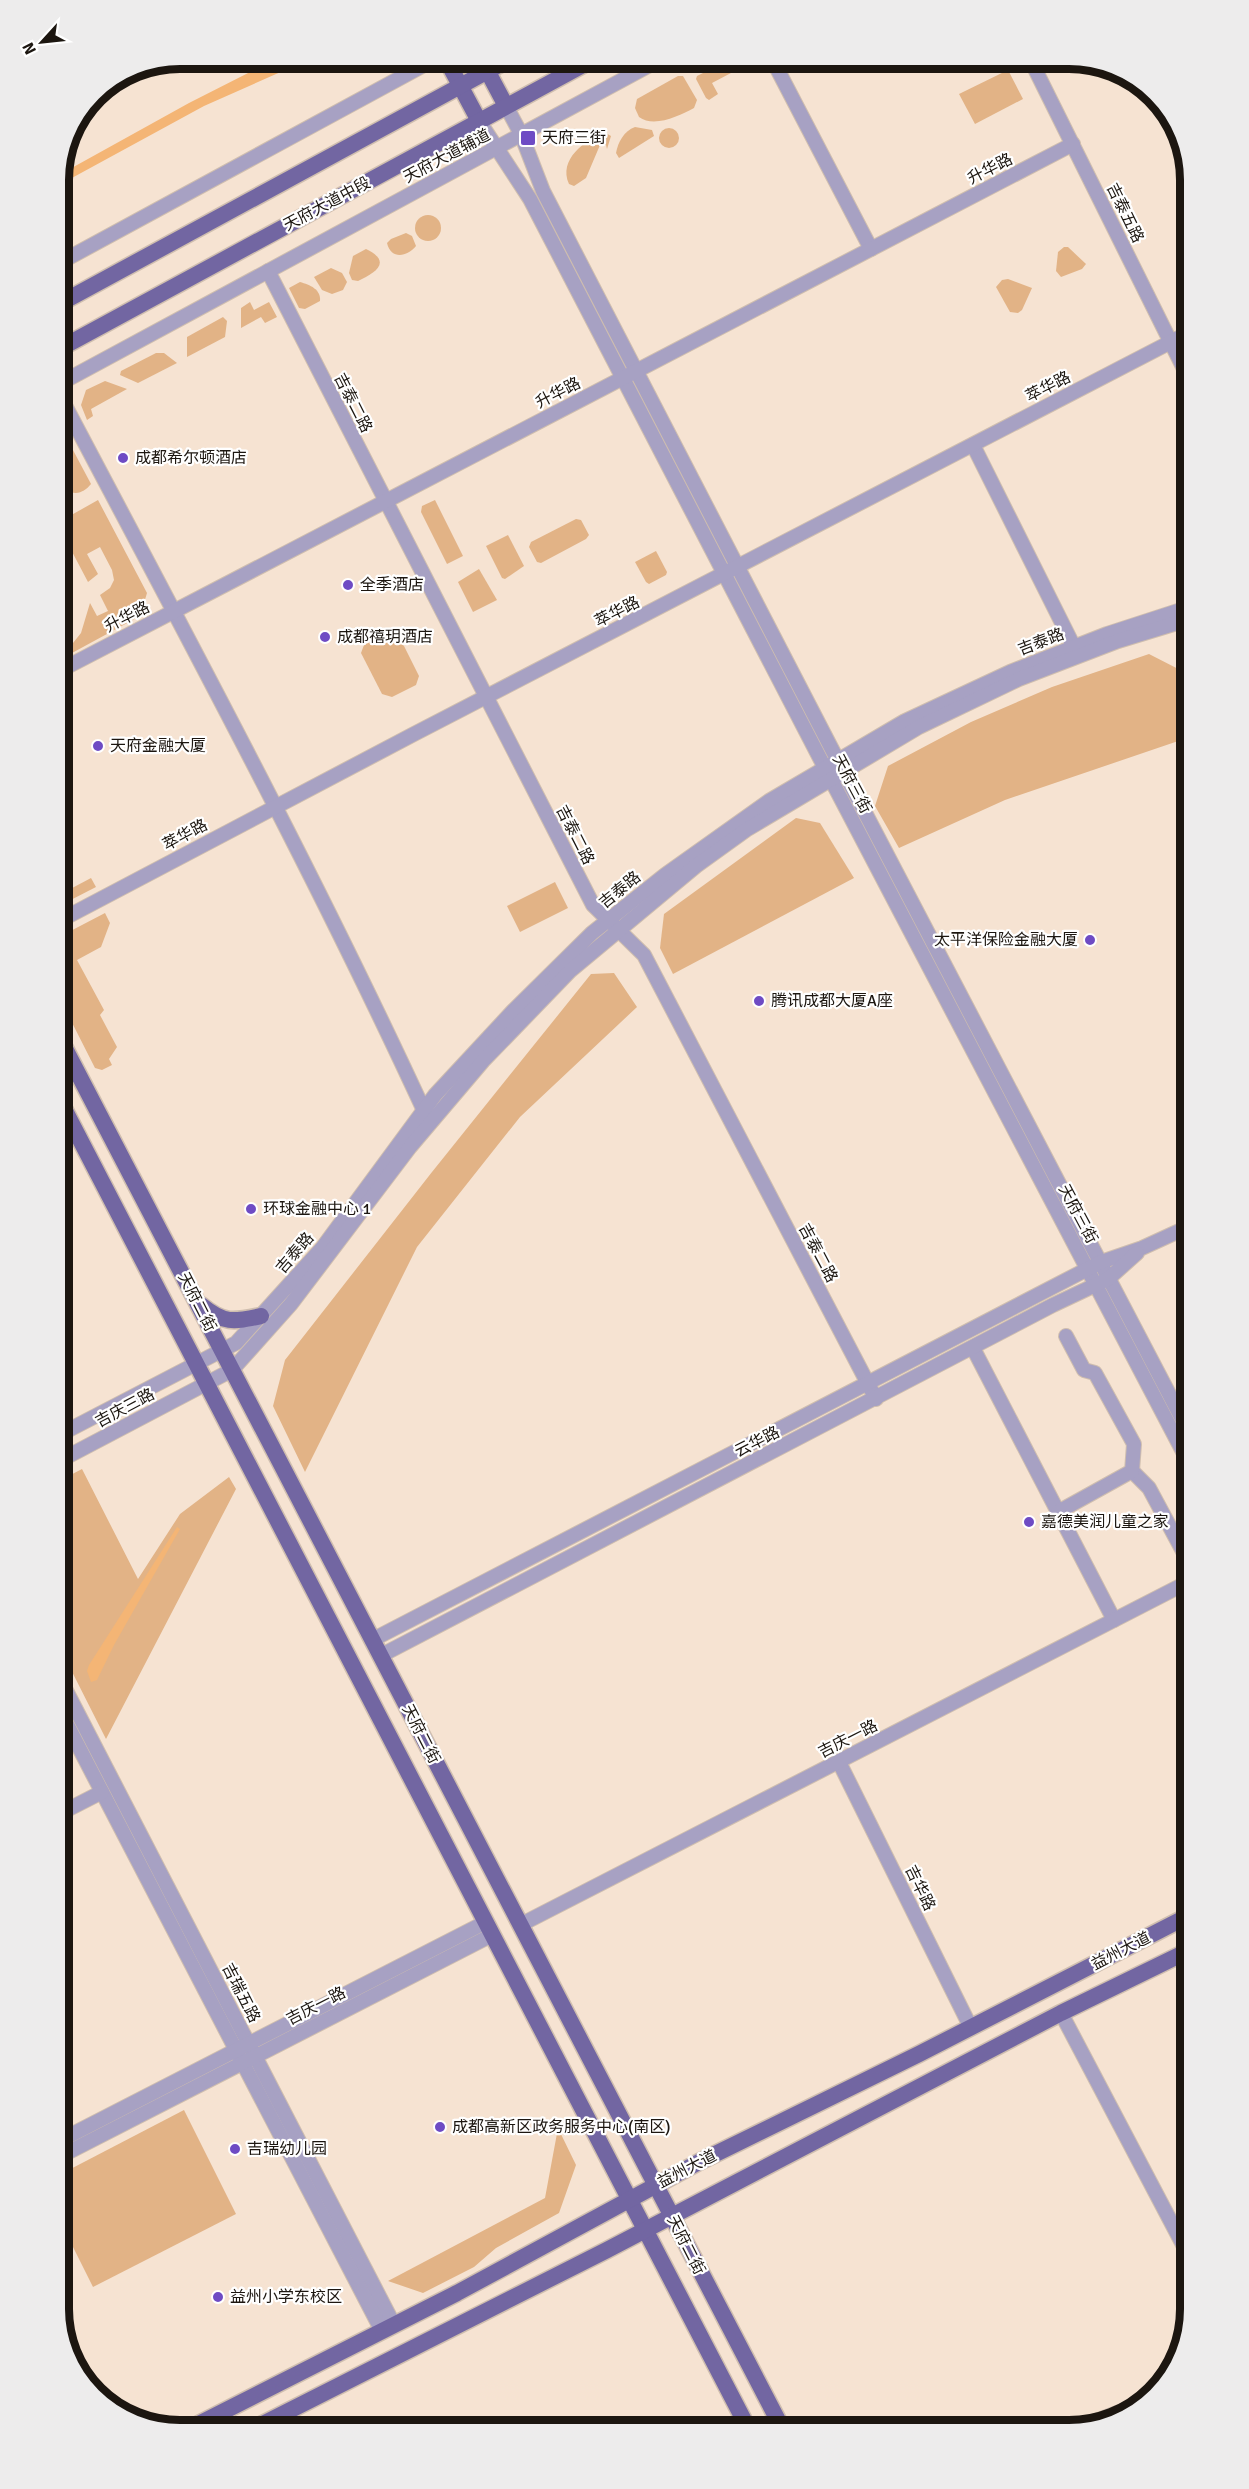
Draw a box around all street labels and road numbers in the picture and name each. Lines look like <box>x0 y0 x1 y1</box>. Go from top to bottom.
street label: 天府大道辅道 <box>400 125 494 187</box>
street label: 升华路 <box>964 149 1016 189</box>
street label: 天府大道中段 <box>280 173 374 235</box>
street label: 吉泰五路 <box>1102 180 1148 246</box>
street label: 萃华路 <box>1022 367 1074 407</box>
street label: 吉泰二路 <box>330 370 376 436</box>
street label: 升华路 <box>532 373 584 413</box>
street label: 萃华路 <box>591 592 643 632</box>
street label: 升华路 <box>101 597 153 637</box>
street label: 吉泰路 <box>1015 624 1067 660</box>
street label: 天府三街 <box>828 751 876 817</box>
street label: 吉泰二路 <box>552 802 598 868</box>
street label: 萃华路 <box>159 815 211 855</box>
street label: 吉泰路 <box>595 867 645 913</box>
street label: 天府三街 <box>1054 1181 1102 1247</box>
street label: 吉泰二路 <box>794 1220 842 1286</box>
street label: 吉泰路 <box>272 1228 318 1278</box>
street label: 天府二街 <box>174 1269 220 1335</box>
street label: 吉庆三路 <box>92 1384 158 1432</box>
street label: 云华路 <box>731 1422 783 1462</box>
street label: 天府二街 <box>398 1701 444 1767</box>
street label: 吉庆一路 <box>815 1716 881 1762</box>
street label: 吉华路 <box>900 1862 940 1914</box>
street label: 益州大道 <box>1088 1928 1154 1974</box>
street label: 吉瑞五路 <box>218 1960 264 2026</box>
street label: 吉庆一路 <box>283 1983 349 2029</box>
street label: 益州大道 <box>654 2146 720 2192</box>
street label: 天府二街 <box>663 2212 709 2278</box>

